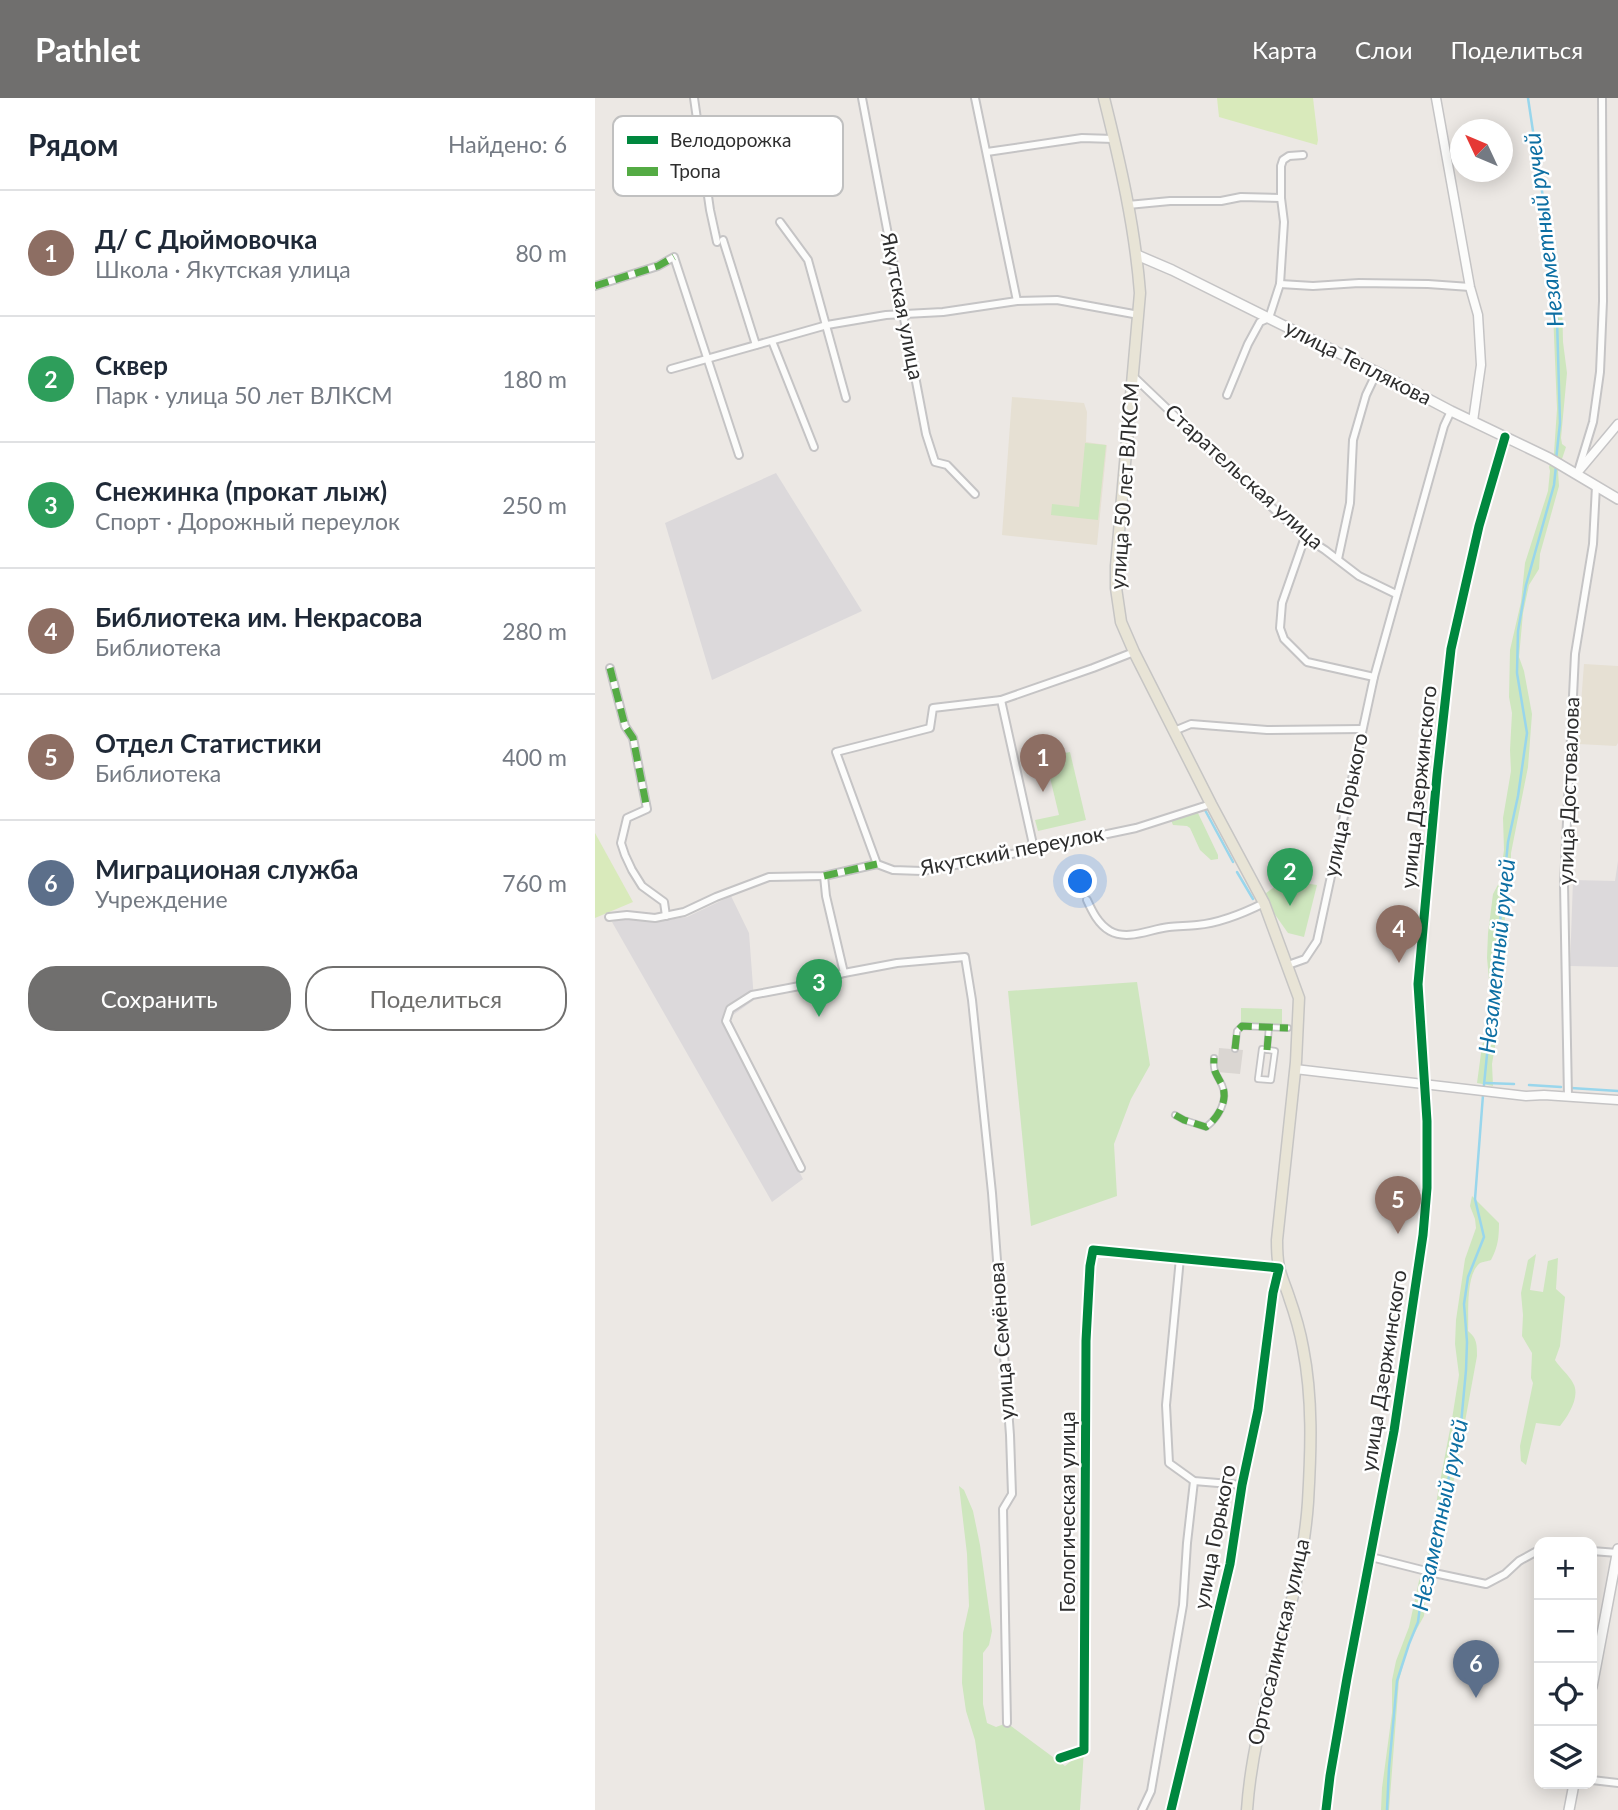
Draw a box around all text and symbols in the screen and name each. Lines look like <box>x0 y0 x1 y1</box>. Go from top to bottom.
text: Pathlet <box>35 29 140 69</box>
text: Карта <box>1252 35 1317 64</box>
text: Слои <box>1355 35 1412 64</box>
text: Поделиться <box>1450 35 1583 64</box>
legend <box>613 116 843 196</box>
north arrow <box>1450 119 1513 182</box>
text: Рядом <box>28 126 118 162</box>
text: Велодорожка <box>670 128 791 151</box>
text: Найдено: 6 <box>448 130 567 158</box>
water label: Незаметный ручей <box>1517 131 1569 329</box>
text: Тропа <box>670 159 721 182</box>
text: Д/ С Дюймовочка <box>95 223 317 255</box>
street label: Якутская улица <box>877 229 930 382</box>
text: 1 <box>44 239 58 267</box>
text: 80 m <box>516 239 567 267</box>
text: Школа · Якутская улица <box>95 255 351 283</box>
street label: улица Теплякова <box>1281 314 1436 409</box>
text: Сквер <box>95 349 168 381</box>
text: 2 <box>44 365 58 393</box>
text: 180 m <box>502 365 567 393</box>
text: Парк · улица 50 лет ВЛКСМ <box>95 381 393 409</box>
street label: улица 50 лет ВЛКСМ <box>1104 382 1143 590</box>
street label: Старательская улица <box>1161 398 1329 554</box>
text: Снежинка (прокат лыж) <box>95 475 387 507</box>
text: 3 <box>44 491 58 519</box>
text: 250 m <box>502 491 567 519</box>
text: Спорт · Дорожный переулок <box>95 507 400 535</box>
text: Библиотека им. Некрасова <box>95 601 422 633</box>
text: 4 <box>44 617 58 645</box>
text: 280 m <box>502 617 567 645</box>
text: Библиотека <box>95 633 221 661</box>
street label: улица Дзержинского <box>1394 684 1441 890</box>
street label: улица Достовалова <box>1552 696 1583 886</box>
text: Отдел Статистики <box>95 727 322 759</box>
street label: улица Горького <box>1317 730 1372 879</box>
pin: 1 <box>1020 734 1066 792</box>
text: 5 <box>44 743 58 771</box>
text: 400 m <box>502 743 567 771</box>
text: Библиотека <box>95 759 221 787</box>
street label: Якутский переулок <box>917 819 1106 880</box>
pin: 2 <box>1267 848 1313 906</box>
text: Миграционая служба <box>95 853 359 885</box>
water label: Незаметный ручей <box>1472 857 1520 1055</box>
your location <box>1063 864 1097 898</box>
text: 6 <box>44 869 58 897</box>
text: 760 m <box>502 869 567 897</box>
text: Учреждение <box>95 885 228 913</box>
pin: 4 <box>1376 905 1422 963</box>
pin: 3 <box>796 959 842 1017</box>
button: Сохранить <box>28 966 291 1031</box>
button: Поделиться <box>305 966 567 1031</box>
pin: 5 <box>1375 1176 1421 1234</box>
street label: улица Семёнова <box>983 1261 1018 1421</box>
street label: улица Дзержинского <box>1354 1268 1411 1473</box>
street label: Геологическая улица <box>1054 1411 1079 1613</box>
water label: Незаметный ручей <box>1405 1416 1473 1613</box>
street label: улица Горького <box>1187 1462 1240 1611</box>
street label: Ортосалинская улица <box>1242 1536 1313 1747</box>
map controls <box>1534 1537 1597 1789</box>
button: + <box>1534 1537 1597 1600</box>
button: − <box>1534 1600 1597 1663</box>
pin: 6 <box>1453 1640 1499 1698</box>
button: locate <box>1534 1663 1597 1726</box>
button: layers <box>1534 1726 1597 1789</box>

